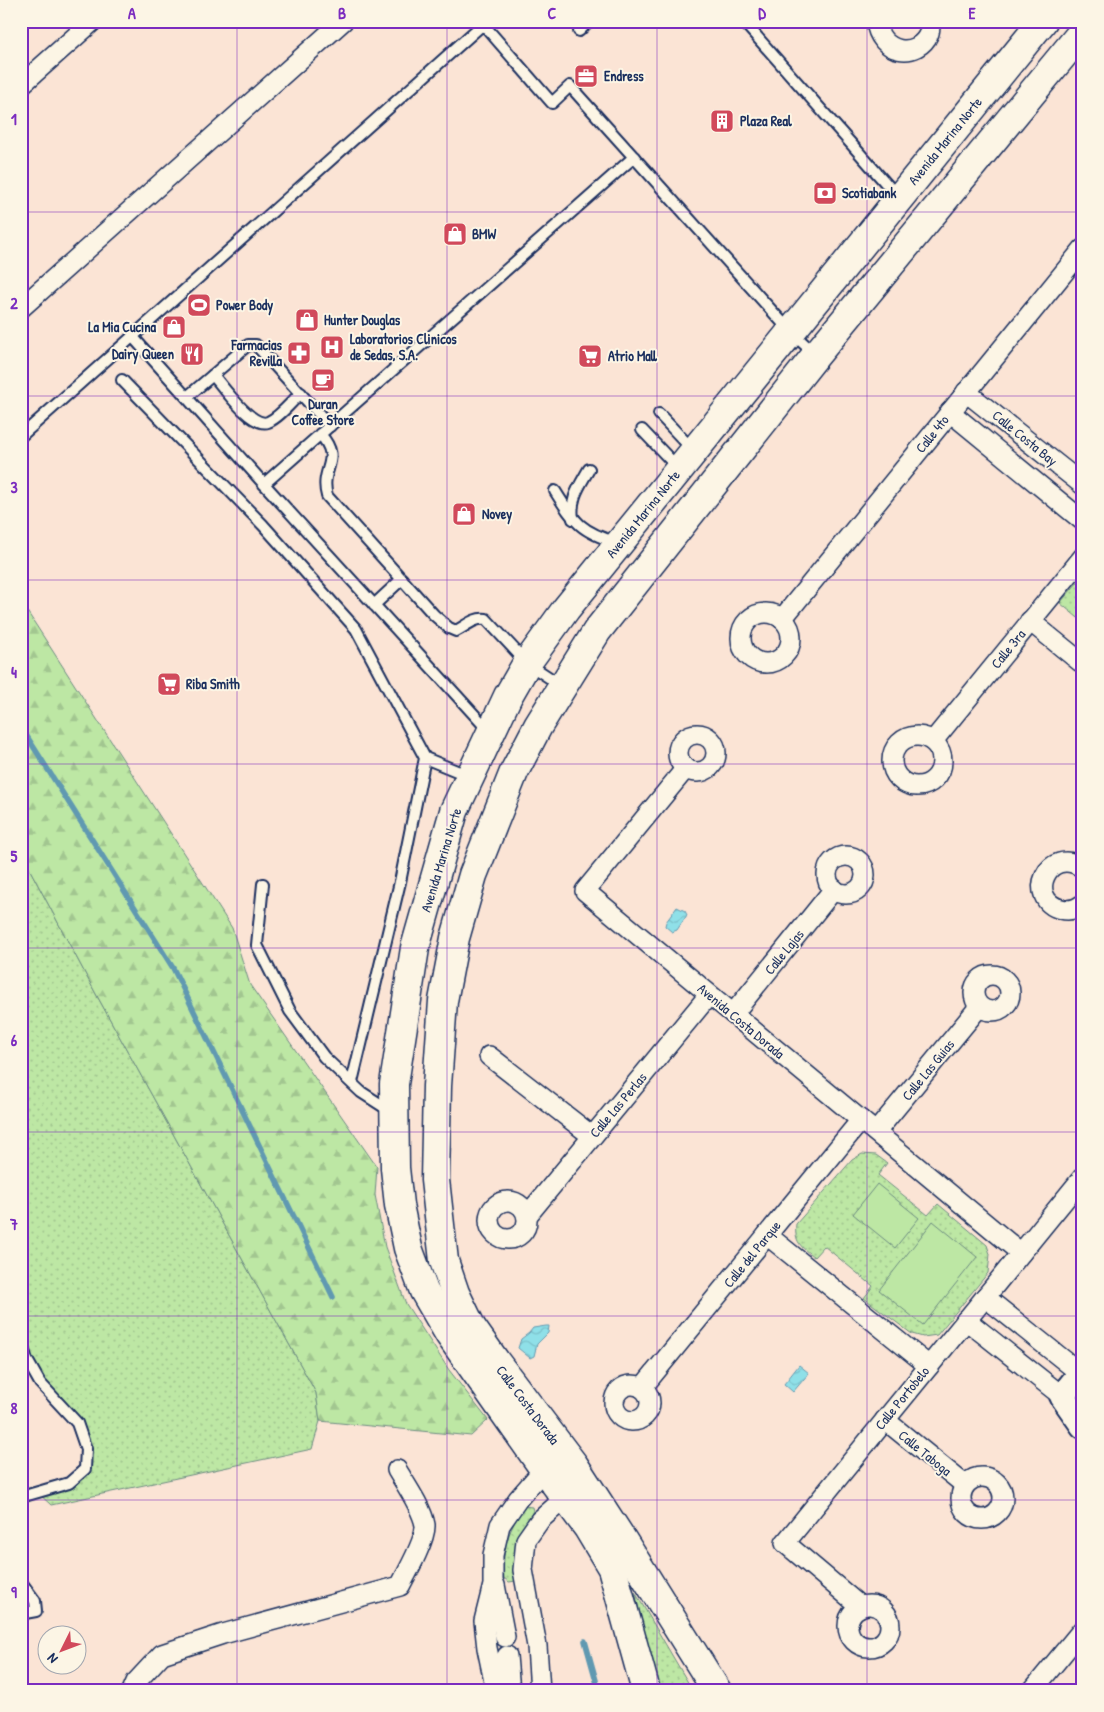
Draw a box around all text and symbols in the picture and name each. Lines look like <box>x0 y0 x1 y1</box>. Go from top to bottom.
text: A <box>128 2 136 24</box>
text: B <box>338 2 346 24</box>
text: C <box>548 2 557 24</box>
text: D <box>758 2 766 24</box>
text: E <box>968 2 976 24</box>
office icon: Endress <box>573 63 599 89</box>
place label: Endress <box>604 66 644 85</box>
street label: Avenida Marina Norte <box>903 92 986 189</box>
text: 1 <box>11 108 17 130</box>
building icon: Plaza Real <box>709 108 735 134</box>
place label: Plaza Real <box>740 111 792 130</box>
bank icon: Scotiabank <box>812 180 838 206</box>
place label: Scotiabank <box>842 183 897 202</box>
shop icon: BMW <box>442 221 468 247</box>
place label: BMW <box>472 224 496 243</box>
text: 2 <box>10 292 18 314</box>
sports icon: Power Body <box>186 292 212 318</box>
place label: Power Body <box>216 295 273 316</box>
shop icon: Hunter Douglas <box>294 307 320 333</box>
place label: Hunter Douglas <box>324 310 401 331</box>
shop icon: La Mia Cucina <box>161 314 187 340</box>
place label: La Mia Cucina <box>88 317 157 336</box>
place label: Laboratorios Clinicos de Sedas, S.A. <box>350 329 457 364</box>
hospital icon: Laboratorios Clinicos de Sedas, S.A. <box>319 334 345 360</box>
place label: Farmacias Revilla <box>230 335 283 370</box>
pharmacy icon: Farmacias Revilla <box>286 340 312 366</box>
restaurant icon: Dairy Queen <box>179 341 205 367</box>
supermarket icon: Atrio Mall <box>577 343 603 369</box>
place label: Dairy Queen <box>112 344 174 365</box>
place label: Atrio Mall <box>608 346 658 365</box>
cafe icon: Duran Coffee Store <box>310 367 336 393</box>
place label: Duran Coffee Store <box>292 394 355 429</box>
street label: Calle Costa Bay <box>988 405 1062 471</box>
street label: Calle 4to <box>910 410 953 457</box>
street label: Avenida Marina Norte <box>601 465 684 562</box>
text: 3 <box>10 476 18 498</box>
shop icon: Novey <box>451 501 477 527</box>
place label: Novey <box>482 504 512 525</box>
street label: Calle 3ra <box>986 625 1030 672</box>
text: 4 <box>11 661 17 683</box>
supermarket icon: Riba Smith <box>156 671 182 697</box>
place label: Riba Smith <box>186 674 240 693</box>
street label: Avenida Marina Norte <box>416 805 466 914</box>
text: 5 <box>11 845 18 867</box>
street label: Calle Lajas <box>760 925 808 979</box>
street label: Avenida Costa Dorada <box>694 979 789 1063</box>
text: 6 <box>11 1029 18 1051</box>
street label: Calle Las Guias <box>897 1035 958 1104</box>
street label: Calle Las Perlas <box>585 1068 650 1141</box>
text: 7 <box>9 1213 18 1235</box>
street label: Calle del Parque <box>719 1216 786 1292</box>
street label: Calle Costa Dorada <box>492 1361 565 1448</box>
street label: Calle Portobelo <box>870 1362 933 1434</box>
text: 8 <box>11 1397 18 1419</box>
street label: Calle Taboga <box>894 1425 956 1481</box>
text: 9 <box>11 1581 17 1603</box>
north arrow <box>38 1624 88 1674</box>
text: N <box>42 1650 62 1668</box>

